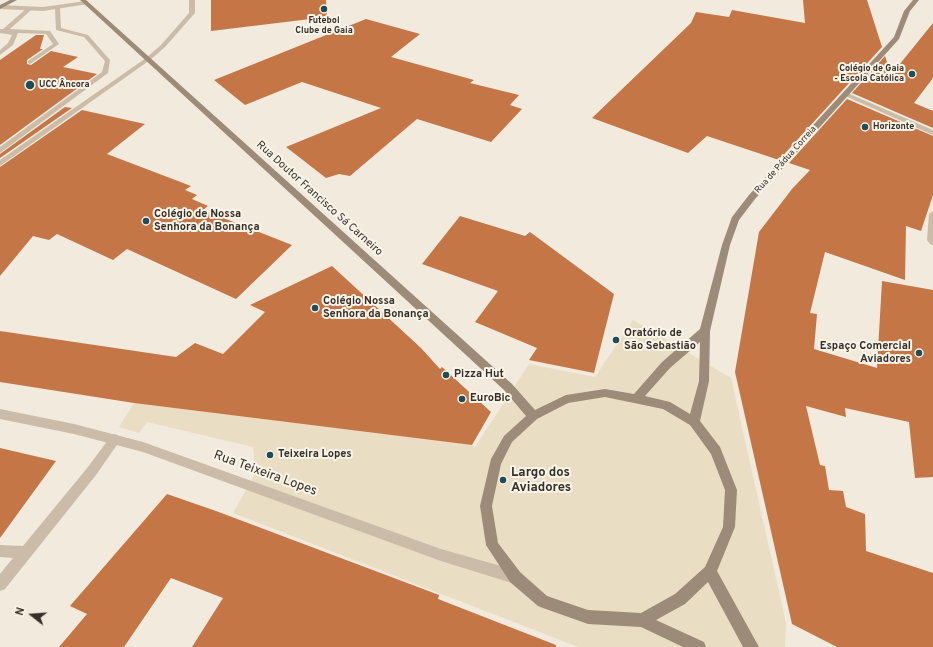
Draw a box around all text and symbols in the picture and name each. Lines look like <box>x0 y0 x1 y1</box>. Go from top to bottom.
marker: Futebol Clube de Gaia <box>319 4 329 14</box>
place label: Futebol Clube de Gaia <box>295 16 353 37</box>
place label: Colégio de Gaia - Escola Católica <box>834 64 904 85</box>
marker: Colégio de Gaia - Escola Católica <box>907 69 917 79</box>
marker: UCC Âncora <box>24 79 36 91</box>
place label: UCC Âncora <box>39 80 89 90</box>
marker: Horizonte <box>860 122 870 132</box>
place label: Horizonte <box>873 122 914 132</box>
street label: Rua de Pádua Correia <box>753 124 819 196</box>
street label: Rua Doutor Francisco Sá Carneiro <box>253 139 385 259</box>
place label: Colégio de Nossa Senhora da Bonança <box>154 208 260 234</box>
marker: Colégio de Nossa Senhora da Bonança <box>141 216 151 226</box>
place label: Colégio Nossa Senhora da Bonança <box>323 295 429 321</box>
marker: Colégio Nossa Senhora da Bonança <box>310 303 320 313</box>
place label: Oratório de São Sebastião <box>624 327 696 353</box>
marker: Oratório de São Sebastião <box>611 335 621 345</box>
place label: Espaço Comercial Aviadores <box>820 340 911 366</box>
marker: Espaço Comercial Aviadores <box>914 348 924 358</box>
place label: Pizza Hut <box>454 368 504 382</box>
marker: Pizza Hut <box>441 370 451 380</box>
place label: EuroBic <box>470 392 511 406</box>
marker: EuroBic <box>457 394 467 404</box>
street label: Rua Teixeira Lopes <box>211 448 319 500</box>
place label: Teixeira Lopes <box>278 448 352 462</box>
marker: Teixeira Lopes <box>265 450 275 460</box>
place label: Largo dos Aviadores <box>511 465 571 496</box>
marker: Largo dos Aviadores <box>498 475 508 485</box>
north arrow <box>12 595 52 635</box>
text: N <box>13 606 28 617</box>

